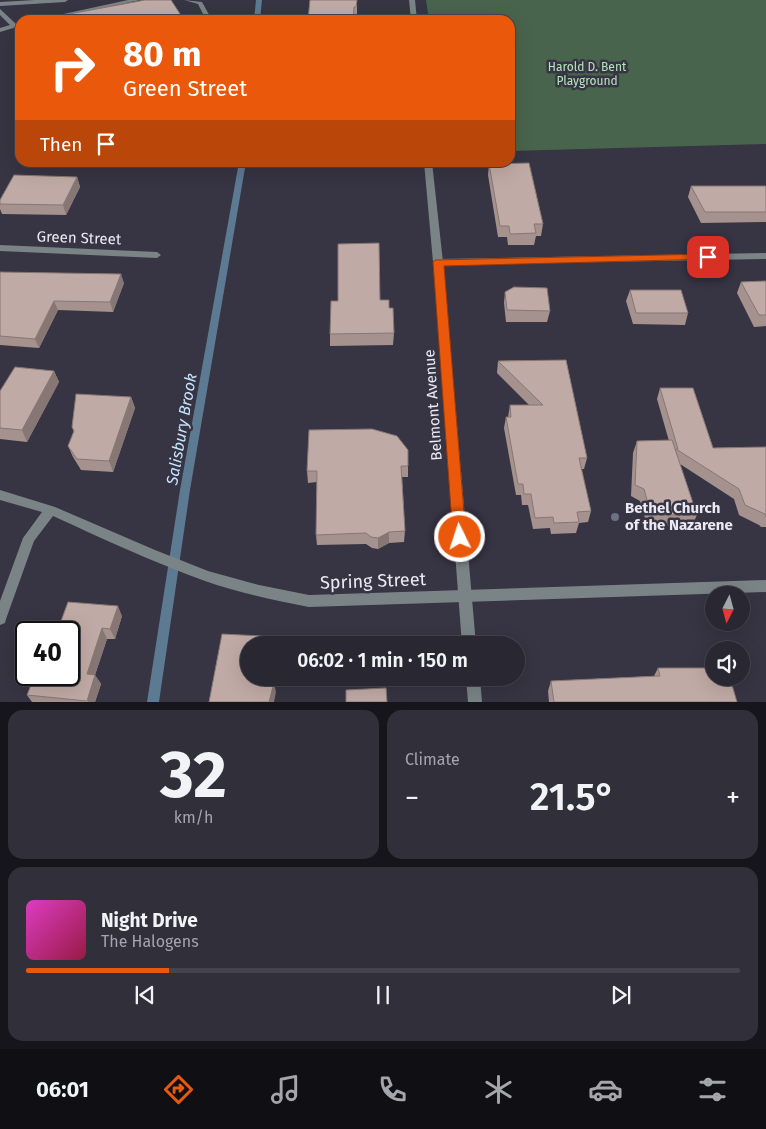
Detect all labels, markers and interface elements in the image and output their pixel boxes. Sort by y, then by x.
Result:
text: 80 m [123,33,202,75]
icon: right [40,35,105,100]
park label: Harold D. Bent Playground [548,60,627,88]
text: Green Street [123,75,247,102]
icon: arrive [92,130,120,158]
text: Then [40,133,82,156]
street label: Green Street [36,228,122,248]
pin [687,236,729,278]
icon: arrive [694,243,722,271]
street label: Belmont Avenue [420,349,446,461]
water label: Salisbury Brook [162,371,201,487]
place label: Bethel Church of the Nazarene [625,499,733,534]
position arrow [433,510,485,562]
marker: Bethel Church of the Nazarene [609,511,621,523]
street label: Spring Street [320,568,427,594]
north arrow [705,586,750,631]
map controls [705,586,750,686]
speed limit sign: 40 [15,621,80,686]
button: sound [705,641,750,686]
text: 06:02 · 1 min · 150 m [297,649,468,672]
text: 32 [160,736,227,814]
text: Climate [405,750,460,769]
text: 21.5° [530,774,615,820]
text: − [405,781,419,814]
text: + [726,781,740,814]
text: km/h [174,808,213,827]
text: Night Drive [101,909,198,932]
text: The Halogens [101,932,199,951]
icon: previous [131,981,159,1009]
icon: pause [369,981,397,1009]
icon: next [607,981,635,1009]
icon: directions [161,1072,196,1107]
icon: music [268,1072,303,1107]
icon: phone [375,1072,410,1107]
icon: climate [481,1072,516,1107]
icon: car [588,1072,623,1107]
icon: filters [695,1072,730,1107]
text: 06:01 [36,1076,89,1103]

